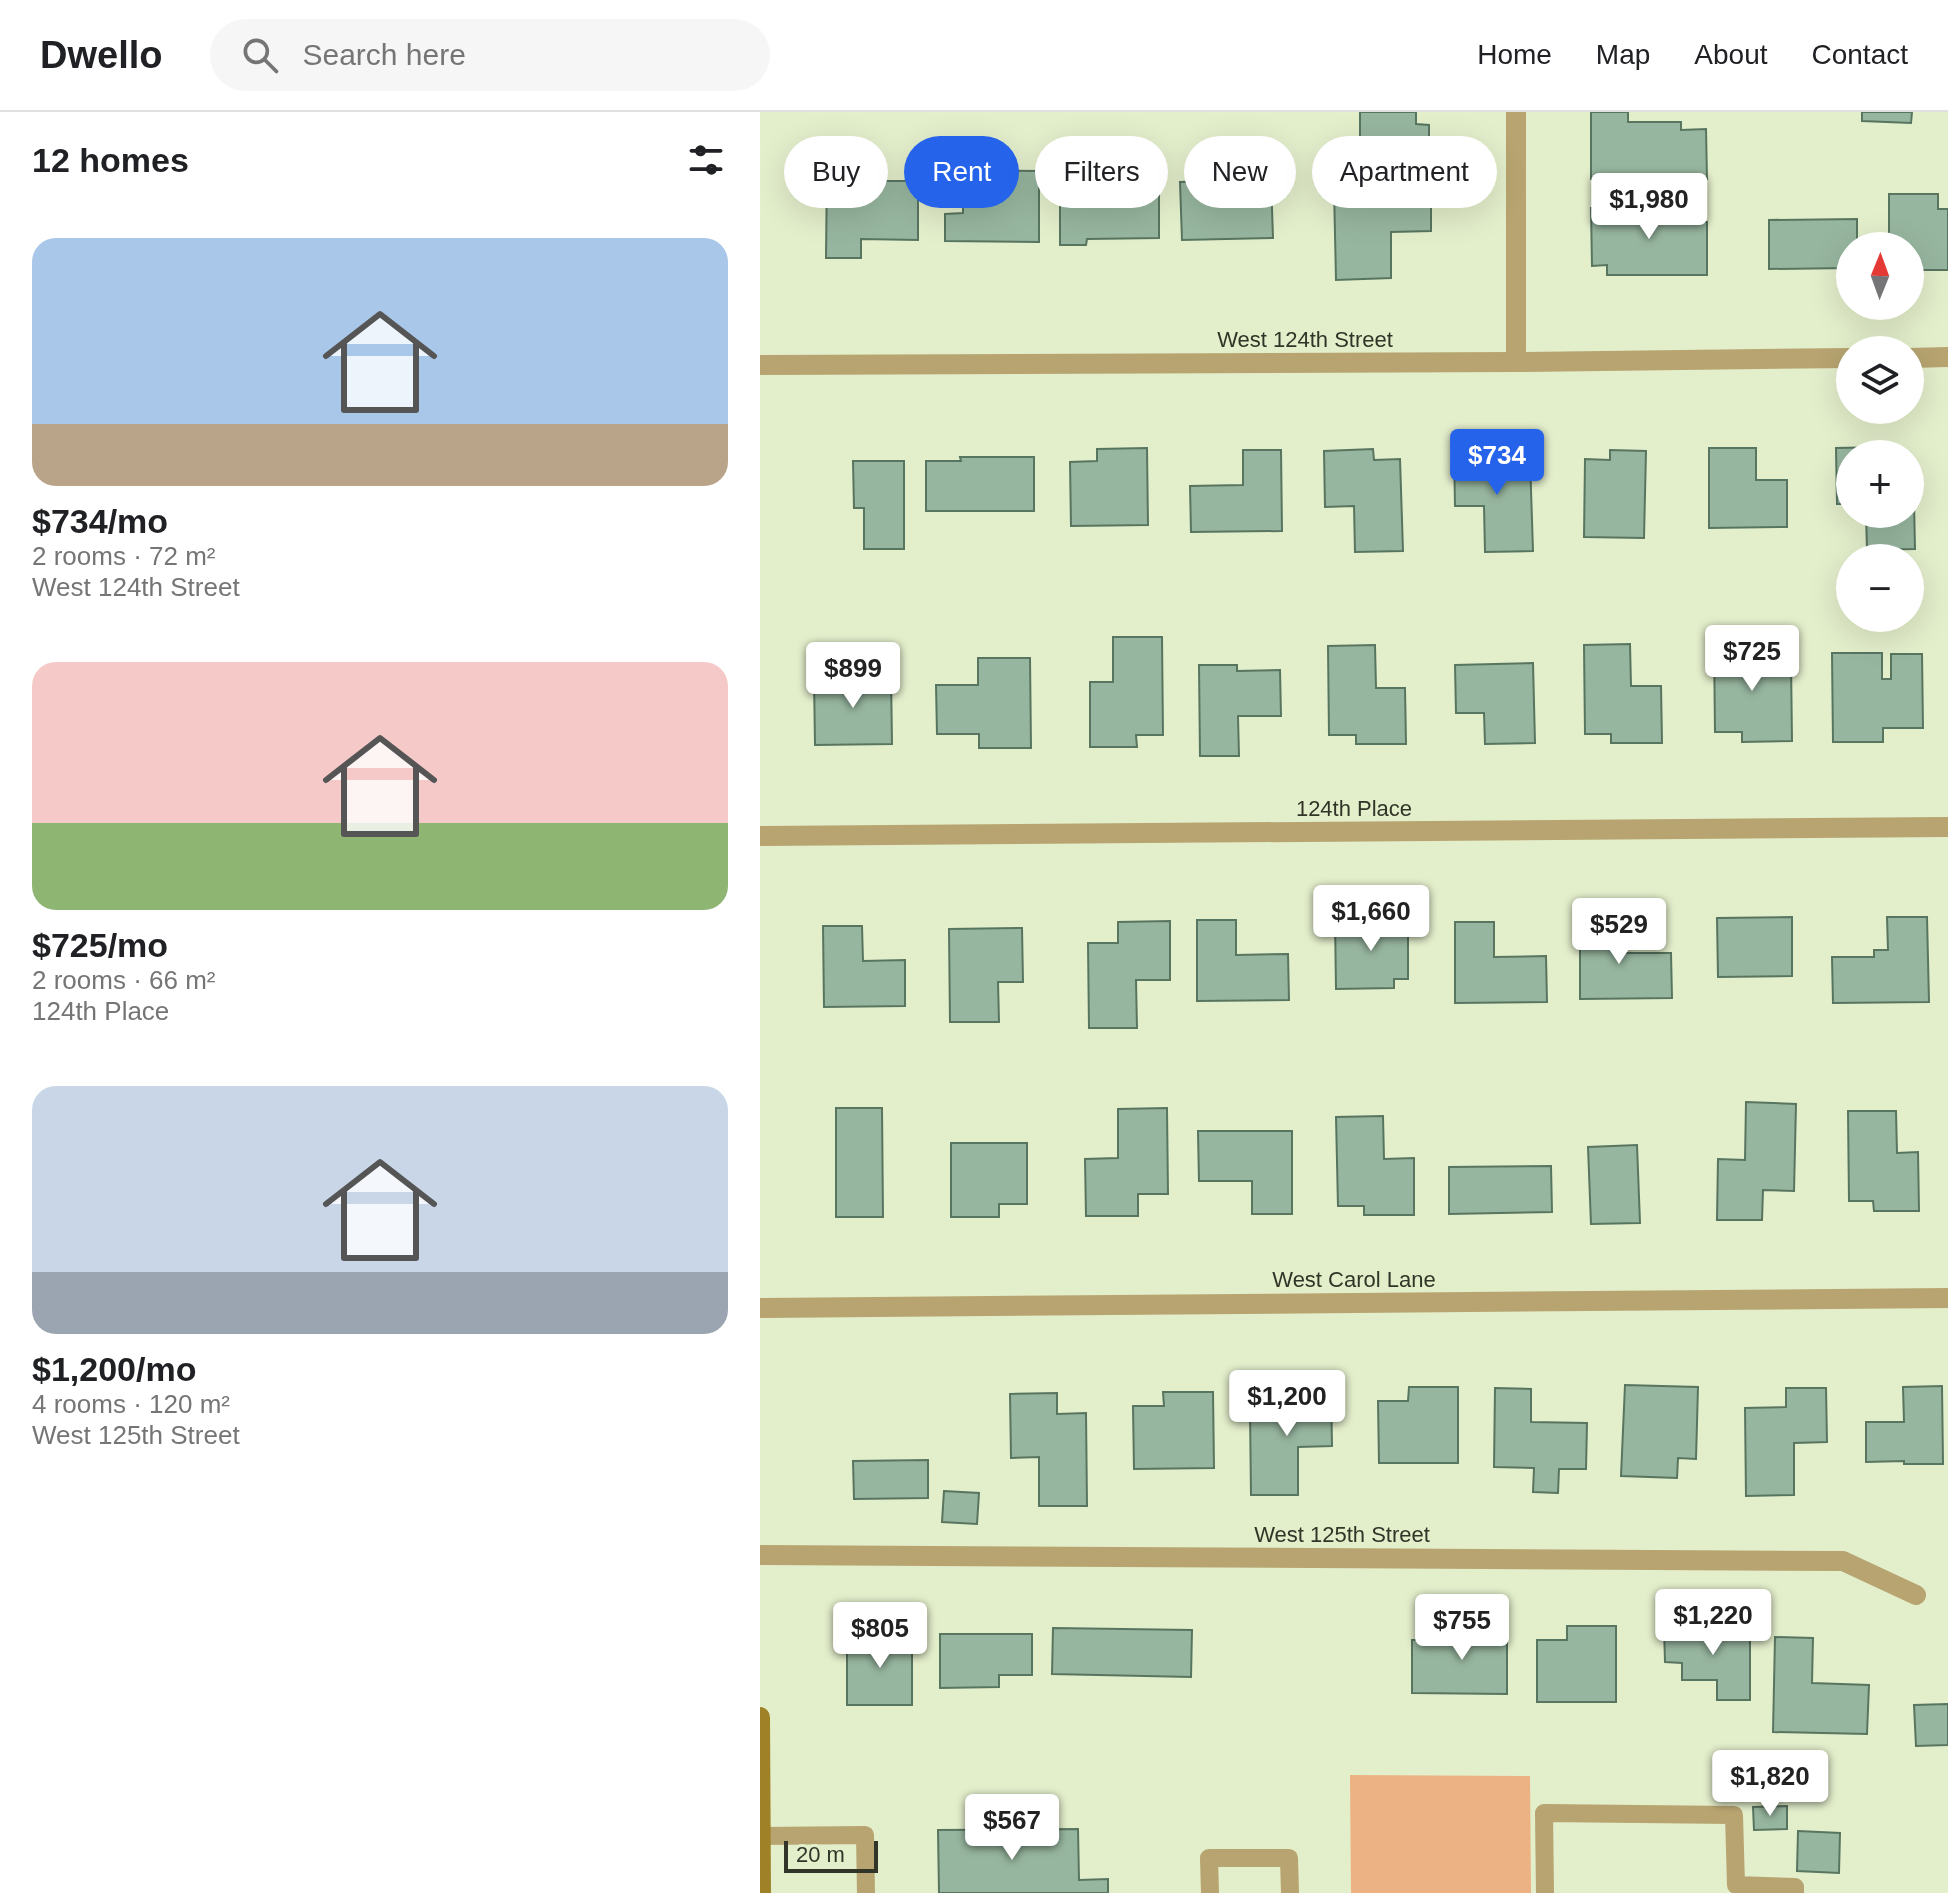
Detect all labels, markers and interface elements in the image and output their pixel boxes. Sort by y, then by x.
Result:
search box [210,19,770,91]
icon: search [238,33,282,77]
text: Dwello [40,34,162,76]
text: Search here [302,38,466,71]
text: Home [1477,39,1552,70]
text: Map [1596,39,1650,70]
text: About [1694,39,1768,70]
text: Contact [1812,39,1908,70]
chip: Buy [784,136,888,208]
chip: Rent [904,136,1019,208]
chip: Filters [1035,136,1168,208]
chip: New [1184,136,1296,208]
chip: Apartment [1312,136,1497,208]
icon: filters [684,138,728,182]
text: 12 homes [32,141,189,179]
pin: $1,980 [1584,173,1714,241]
text: $1,980 [1609,184,1689,214]
north arrow [1836,232,1924,320]
map controls [1836,232,1924,632]
icon: home [308,290,452,434]
street label: West 124th Street [1217,327,1393,352]
button: layers [1836,336,1924,424]
pin: $734 [1450,429,1544,497]
text: $734 [1468,440,1526,470]
button: + [1836,440,1924,528]
text: $734/mo [32,502,168,540]
text: 2 rooms · 72 m² [32,541,216,571]
button: − [1836,544,1924,632]
text: West 124th Street [32,572,240,602]
pin: $725 [1705,625,1799,693]
text: $725 [1723,636,1781,666]
pin: $899 [806,642,900,710]
text: $899 [824,653,882,683]
icon: home [308,714,452,858]
street label: 124th Place [1296,796,1412,821]
pin: $1,660 [1306,885,1436,953]
text: $1,660 [1331,896,1411,926]
pin: $529 [1572,898,1666,966]
text: $529 [1590,909,1648,939]
text: $725/mo [32,926,168,964]
text: 2 rooms · 66 m² [32,965,216,995]
text: 124th Place [32,996,169,1026]
icon: home [308,1138,452,1282]
street label: West Carol Lane [1272,1267,1436,1292]
text: $1,200/mo [32,1350,196,1388]
pin: $1,200 [1222,1370,1352,1438]
text: $1,200 [1247,1381,1327,1411]
text: 4 rooms · 120 m² [32,1389,230,1419]
text: West 125th Street [32,1420,240,1450]
street label: West 125th Street [1254,1522,1430,1547]
pin: $1,220 [1648,1589,1778,1657]
pin: $755 [1415,1594,1509,1662]
text: $1,220 [1673,1600,1753,1630]
pin: $805 [833,1602,927,1670]
text: $755 [1433,1605,1491,1635]
text: $805 [851,1613,909,1643]
pin: $1,820 [1705,1750,1835,1818]
text: $1,820 [1730,1761,1810,1791]
pin: $567 [965,1794,1059,1862]
text: $567 [983,1805,1041,1835]
scale bar [784,1837,878,1873]
text: 20 m [796,1842,845,1867]

